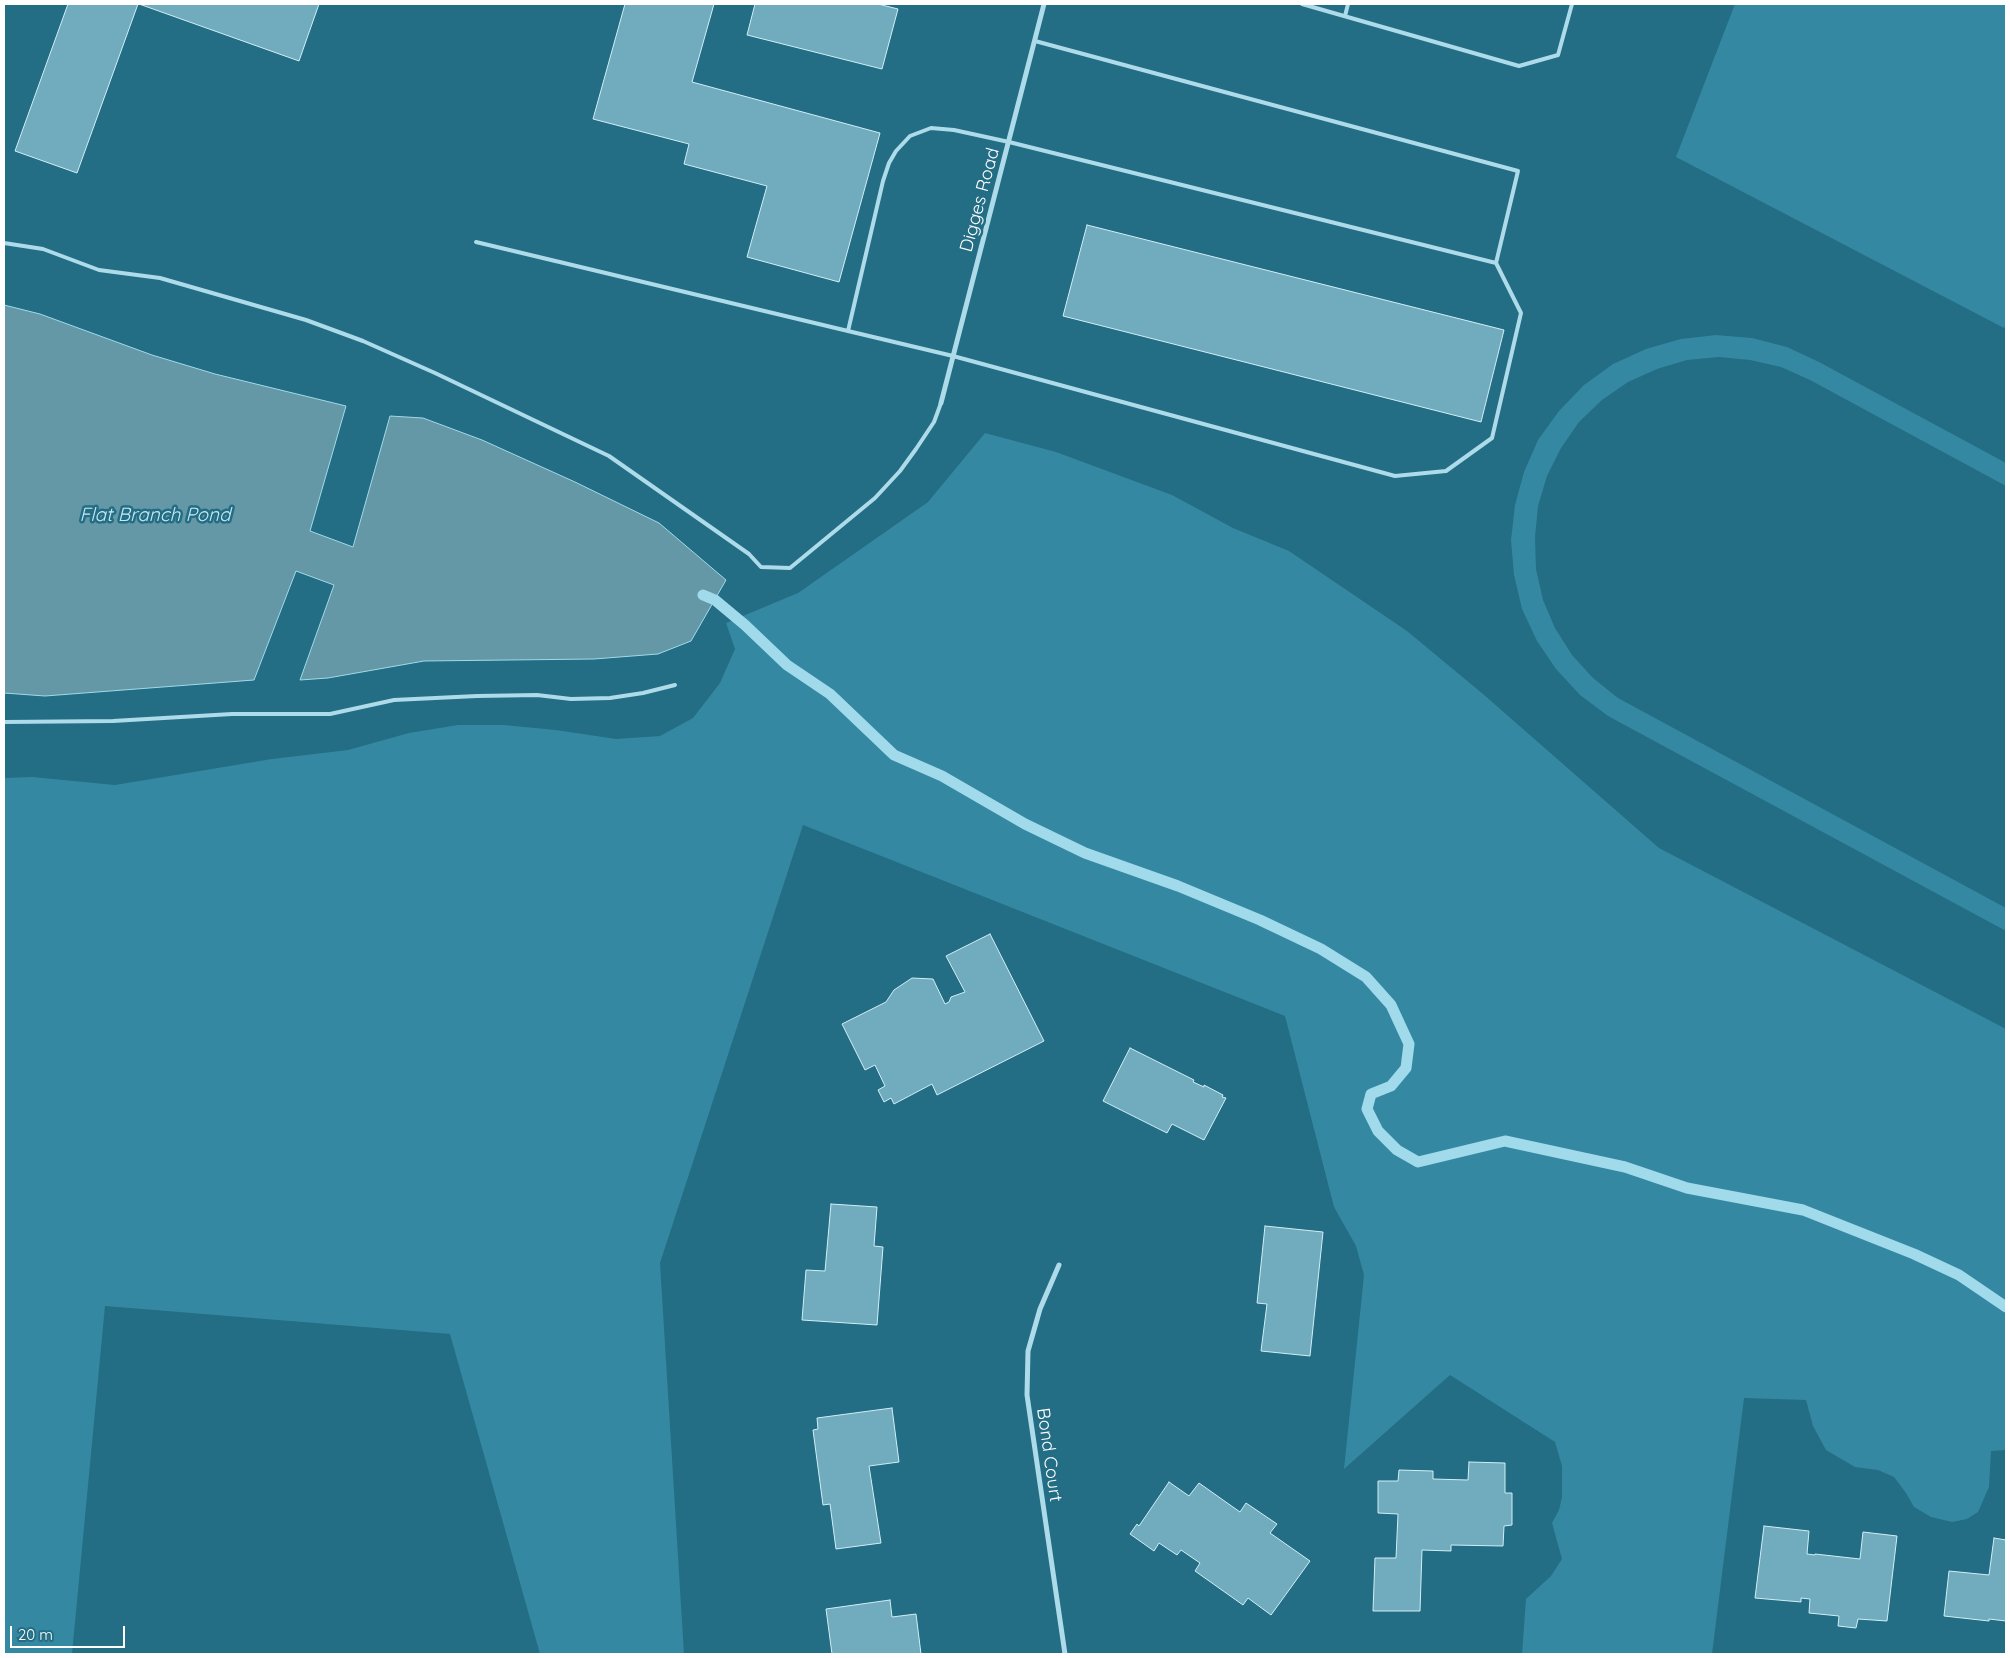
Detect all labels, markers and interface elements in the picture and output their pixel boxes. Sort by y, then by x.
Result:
street label: Digges Road [956,145,1004,255]
water label: Flat Branch Pond [79,504,231,526]
street label: Bond Court [1032,1407,1066,1503]
scale bar [12,1616,128,1648]
text: 20 m [18,1625,53,1644]

